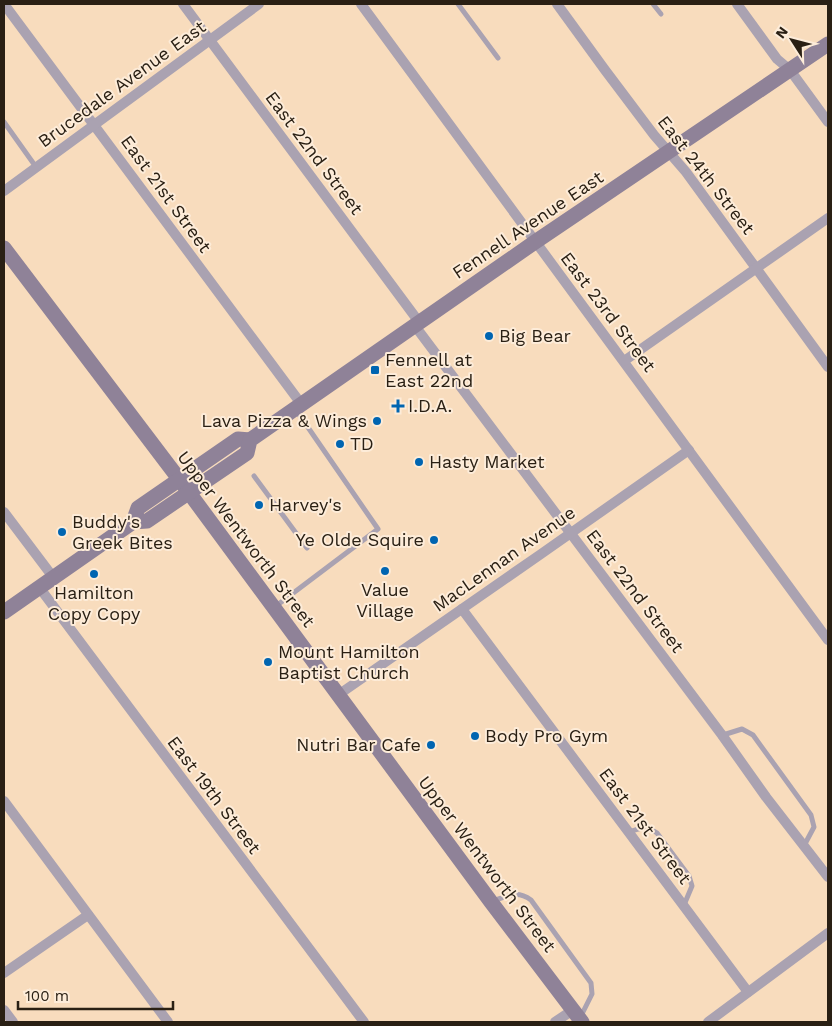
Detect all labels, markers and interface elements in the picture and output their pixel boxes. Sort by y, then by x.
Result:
street label: Brucedale Avenue East [34,15,210,151]
north arrow [767,15,817,65]
text: N [772,23,791,41]
street label: East 22nd Street [261,87,368,219]
street label: East 24th Street [654,111,760,239]
street label: East 21st Street [117,131,216,257]
street label: Fennell Avenue East [448,166,607,283]
street label: East 23rd Street [557,248,661,376]
place label: Big Bear [499,325,571,346]
marker: Big Bear [483,330,495,342]
place label: Fennell at East 22nd [385,349,473,391]
marker: Fennell at East 22nd [369,364,381,376]
place label: I.D.A. [408,395,452,416]
marker: I.D.A. [392,400,404,412]
place label: Lava Pizza & Wings [201,410,367,431]
marker: Lava Pizza & Wings [371,415,383,427]
place label: TD [350,433,374,454]
marker: TD [334,438,346,450]
street label: Upper Wentworth Street [173,446,320,631]
place label: Hasty Market [429,451,545,472]
marker: Hasty Market [413,456,425,468]
place label: Harvey's [269,494,342,515]
marker: Harvey's [253,499,265,511]
street label: MacLennan Avenue [428,501,579,616]
place label: Buddy's Greek Bites [72,511,173,553]
street label: East 22nd Street [582,525,689,657]
marker: Buddy's Greek Bites [56,526,68,538]
place label: Ye Olde Squire [296,529,424,550]
marker: Ye Olde Squire [428,534,440,546]
marker: Value Village [379,565,391,577]
marker: Hamilton Copy Copy [88,568,100,580]
place label: Value Village [356,579,414,621]
place label: Hamilton Copy Copy [48,582,141,624]
place label: Mount Hamilton Baptist Church [278,641,420,683]
marker: Mount Hamilton Baptist Church [262,656,274,668]
place label: Body Pro Gym [485,725,608,746]
marker: Body Pro Gym [469,730,481,742]
street label: East 19th Street [163,732,266,858]
place label: Nutri Bar Cafe [296,734,421,755]
marker: Nutri Bar Cafe [425,739,437,751]
street label: East 21st Street [595,764,696,888]
street label: Upper Wentworth Street [414,771,561,956]
scale bar [18,978,172,1010]
text: 100 m [25,987,69,1005]

